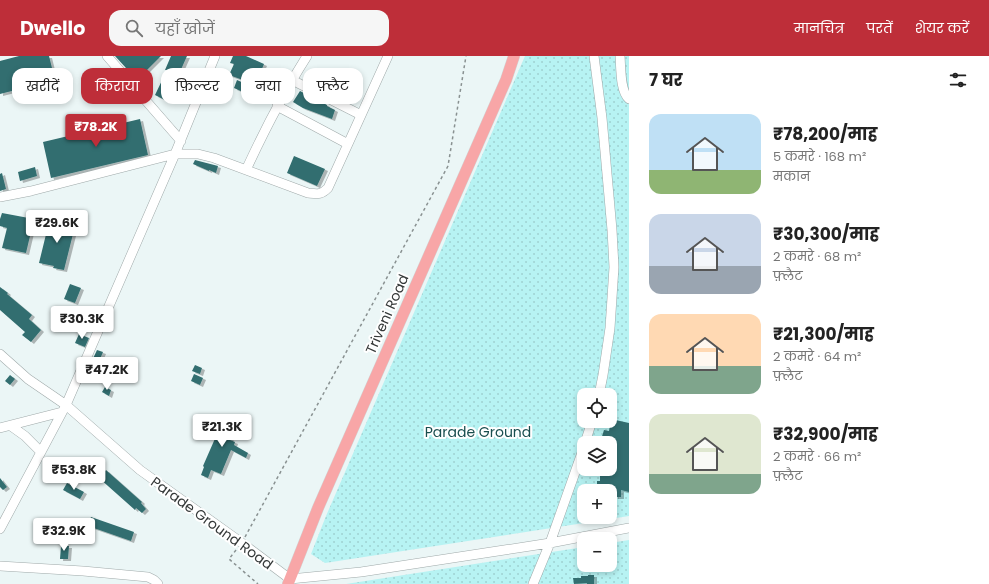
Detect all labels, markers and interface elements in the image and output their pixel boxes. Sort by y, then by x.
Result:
search box [109,10,389,46]
text: Dwello [20,15,85,42]
icon: search [123,17,145,39]
text: यहाँ खोजें [155,18,215,39]
text: मानचित्र [794,18,844,38]
text: परतें [866,18,893,38]
text: शेयर करें [915,18,969,38]
chip: खरीदें [12,68,73,104]
chip: किराया [81,68,153,104]
chip: फ़िल्टर [161,68,233,104]
chip: नया [241,68,295,104]
chip: फ़्लैट [303,68,363,104]
text: 7 घर [649,68,683,92]
icon: filters [947,69,969,91]
pin: ₹78.2K [63,114,129,148]
text: ₹78.2K [74,117,118,136]
text: ₹78,200/माह [773,122,877,146]
icon: home [681,130,729,178]
text: 5 कमरे · 168 m² [773,147,866,166]
text: मकान [773,167,810,186]
pin: ₹29.6K [24,210,90,244]
text: ₹29.6K [35,213,79,232]
text: ₹30,300/माह [773,222,879,246]
icon: home [681,230,729,278]
text: 2 कमरे · 68 m² [773,247,861,266]
text: फ़्लैट [773,267,803,286]
street label: Triveni Road [361,271,413,357]
pin: ₹30.3K [49,306,115,340]
text: ₹30.3K [60,309,104,328]
text: ₹21,300/माह [773,322,874,346]
icon: home [681,330,729,378]
text: 2 कमरे · 64 m² [773,347,861,366]
pin: ₹47.2K [74,357,140,391]
text: ₹47.2K [85,360,129,379]
text: फ़्लैट [773,367,803,386]
map controls [577,388,617,572]
button: locate [577,388,617,428]
pin: ₹21.3K [189,414,255,448]
text: ₹21.3K [202,417,242,436]
park label: Parade Ground [425,422,531,442]
text: ₹32,900/माह [773,422,878,446]
icon: home [681,430,729,478]
button: layers [577,436,617,476]
text: 2 कमरे · 66 m² [773,447,861,466]
pin: ₹53.8K [41,457,107,491]
text: ₹53.8K [51,460,97,479]
text: फ़्लैट [773,467,803,486]
street label: Parade Ground Road [147,472,277,574]
button: + [577,484,617,524]
pin: ₹32.9K [31,518,97,552]
text: ₹32.9K [42,521,86,540]
button: − [577,532,617,572]

